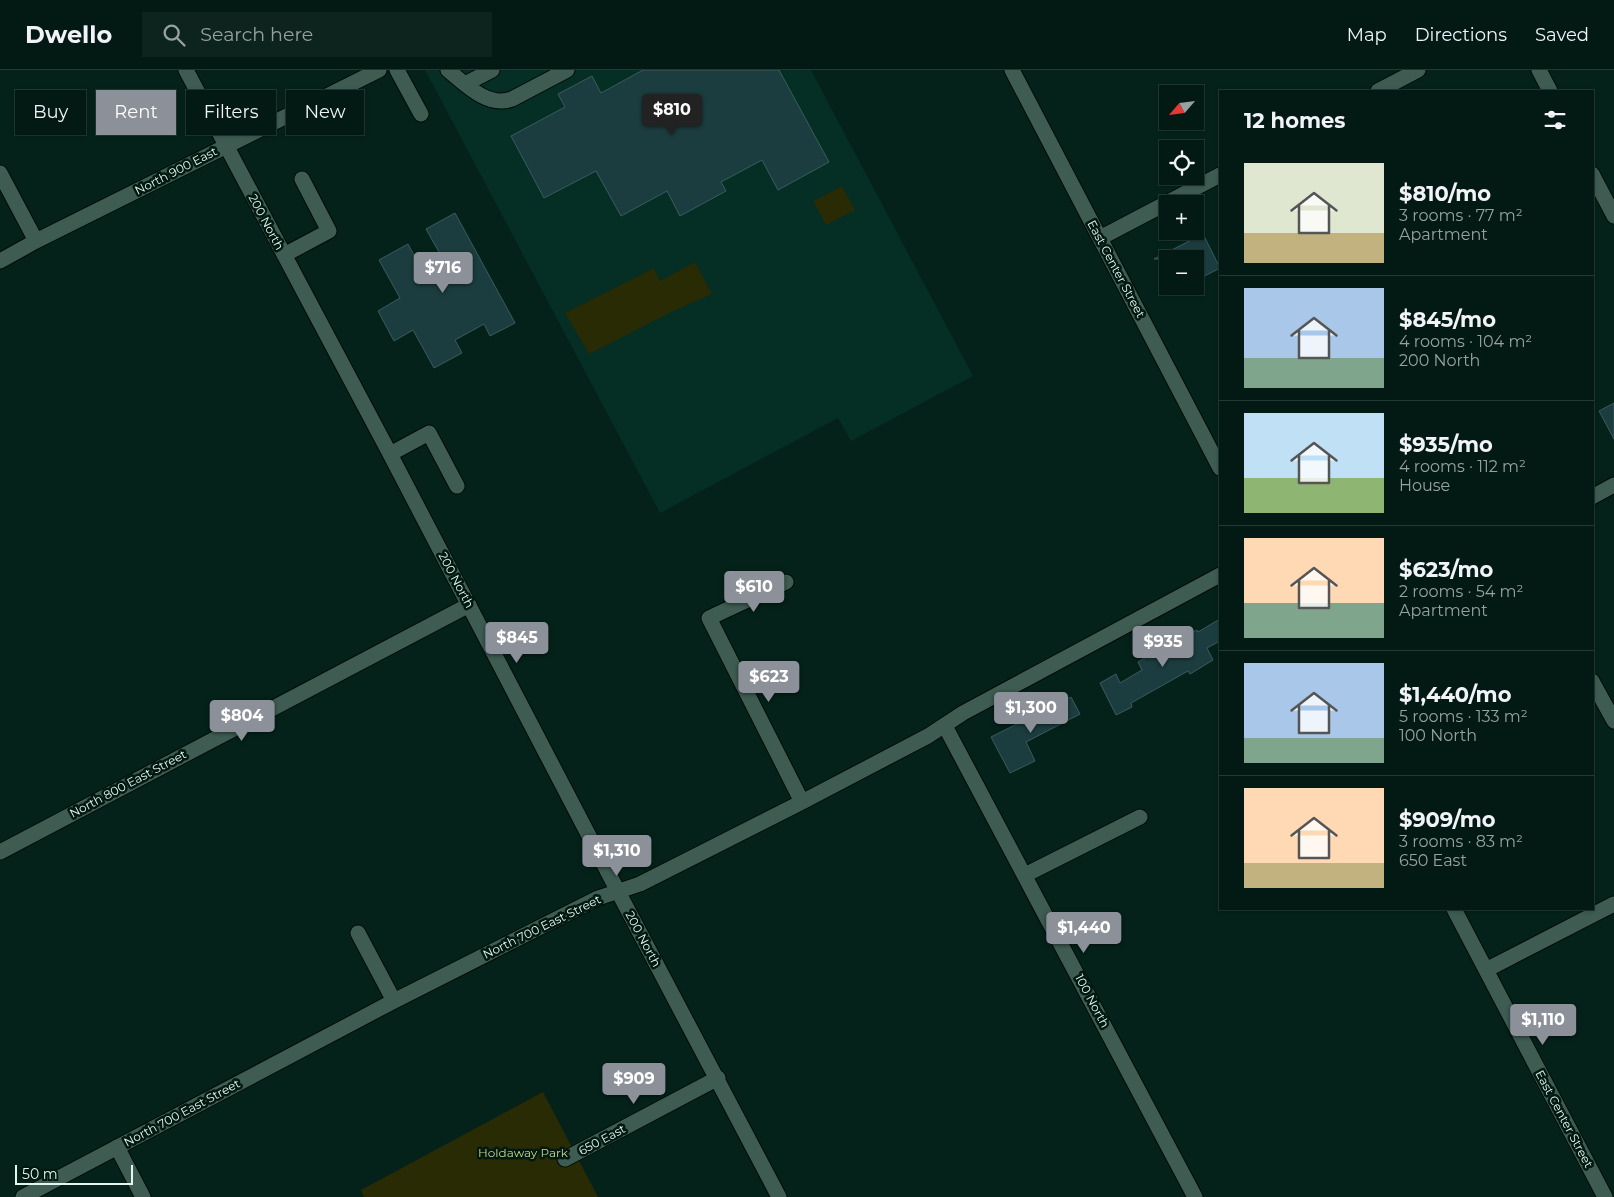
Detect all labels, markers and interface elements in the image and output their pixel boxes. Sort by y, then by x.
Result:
search box [142,12,492,57]
text: Dwello [25,20,112,49]
icon: search [160,21,188,49]
text: Search here [200,23,313,46]
text: Map [1347,24,1387,46]
text: Directions [1415,24,1507,46]
text: Saved [1535,24,1589,46]
north arrow [1159,85,1204,130]
map controls [1159,85,1204,295]
chip: Buy [15,90,86,135]
chip: Rent [96,90,176,135]
chip: Filters [186,90,276,135]
chip: New [286,90,364,135]
pin: $810 [642,93,702,136]
text: $810 [653,100,691,119]
icon: filters [1541,106,1569,134]
text: 12 homes [1244,108,1345,133]
button: locate [1159,140,1204,185]
street label: North 900 East [132,143,220,198]
text: $810/mo [1399,181,1491,206]
icon: home [1284,183,1344,243]
street label: 200 North [245,191,287,252]
button: + [1159,195,1204,240]
text: 3 rooms · 77 m² [1399,206,1523,225]
street label: East Center Street [1084,217,1149,320]
text: Apartment [1399,225,1488,244]
button: − [1159,250,1204,295]
pin: $716 [413,252,473,294]
text: $716 [425,258,461,277]
text: $845/mo [1399,307,1496,332]
icon: home [1284,308,1344,368]
text: 4 rooms · 104 m² [1399,332,1532,351]
text: 200 North [1399,351,1480,370]
text: $935/mo [1399,432,1493,457]
icon: home [1284,433,1344,493]
text: 4 rooms · 112 m² [1399,457,1526,476]
text: House [1399,476,1450,495]
street label: 200 North [435,549,477,610]
text: $623/mo [1399,557,1493,582]
icon: home [1284,558,1344,618]
pin: $610 [724,570,784,613]
text: $610 [735,577,773,596]
text: 2 rooms · 54 m² [1399,582,1523,601]
text: Apartment [1399,601,1488,620]
pin: $845 [487,622,547,664]
pin: $935 [1133,626,1193,668]
text: $845 [496,628,538,647]
text: $935 [1144,632,1182,651]
pin: $623 [739,660,799,703]
text: $623 [749,667,789,686]
text: $1,440/mo [1399,682,1511,707]
icon: home [1284,683,1344,743]
pin: $1,300 [990,692,1072,734]
text: $1,300 [1005,698,1057,717]
pin: $804 [212,700,272,742]
text: $804 [221,706,263,725]
text: 5 rooms · 133 m² [1399,707,1528,726]
text: 100 North [1399,726,1477,745]
street label: North 800 East Street [67,746,189,821]
text: $909/mo [1399,807,1496,832]
icon: home [1284,808,1344,868]
text: 3 rooms · 83 m² [1399,832,1523,851]
pin: $1,310 [576,834,658,877]
text: $1,310 [593,841,641,860]
text: 650 East [1399,851,1467,870]
street label: North 700 East Street [480,891,603,962]
street label: 200 North [622,908,664,969]
pin: $1,440 [1043,912,1125,954]
text: $1,440 [1057,918,1111,937]
street label: 100 North [1072,971,1113,1030]
pin: $1,110 [1502,1004,1584,1046]
text: $1,110 [1521,1010,1565,1029]
pin: $909 [604,1062,664,1105]
street label: East Center Street [1532,1067,1597,1170]
text: $909 [613,1069,655,1088]
street label: North 700 East Street [121,1075,243,1150]
street label: 650 East [576,1121,628,1158]
park label: Holdaway Park [478,1145,569,1160]
scale bar [15,1162,132,1185]
text: 50 m [22,1165,58,1183]

